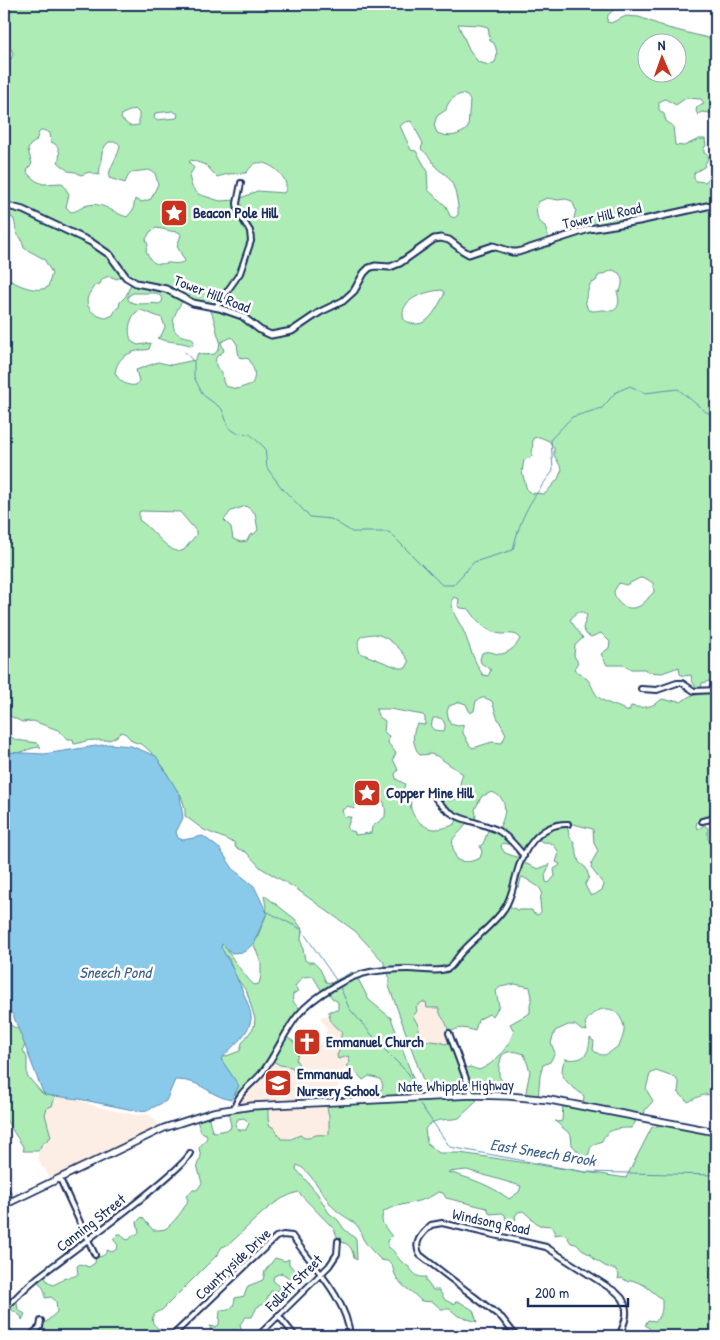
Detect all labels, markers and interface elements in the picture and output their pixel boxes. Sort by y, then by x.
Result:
north arrow [638,32,688,82]
text: N [657,35,666,54]
street label: Tower Hill Road [561,197,643,234]
place icon: Beacon Pole Hill [159,198,189,228]
place label: Beacon Pole Hill [193,202,279,223]
street label: Tower Hill Road [171,269,253,318]
place icon: Copper Mine Hill [352,778,382,808]
place label: Copper Mine Hill [386,782,474,804]
water label: Sneech Pond [79,961,154,983]
church icon: Emmanuel Church [292,1027,322,1057]
place label: Emmanuel Church [326,1031,424,1052]
place label: Emmanual Nursery School [297,1063,380,1102]
school or university icon: Emmanual Nursery School [263,1068,293,1098]
street label: Nate Whipple Highway [398,1074,514,1097]
water label: East Sneech Brook [489,1133,599,1171]
street label: Canning Street [52,1188,130,1256]
street label: Windsong Road [451,1203,532,1240]
street label: Countryside Drive [190,1223,275,1304]
street label: Follett Street [260,1249,327,1317]
scale bar [528,1275,628,1307]
text: 200 m [535,1282,569,1303]

